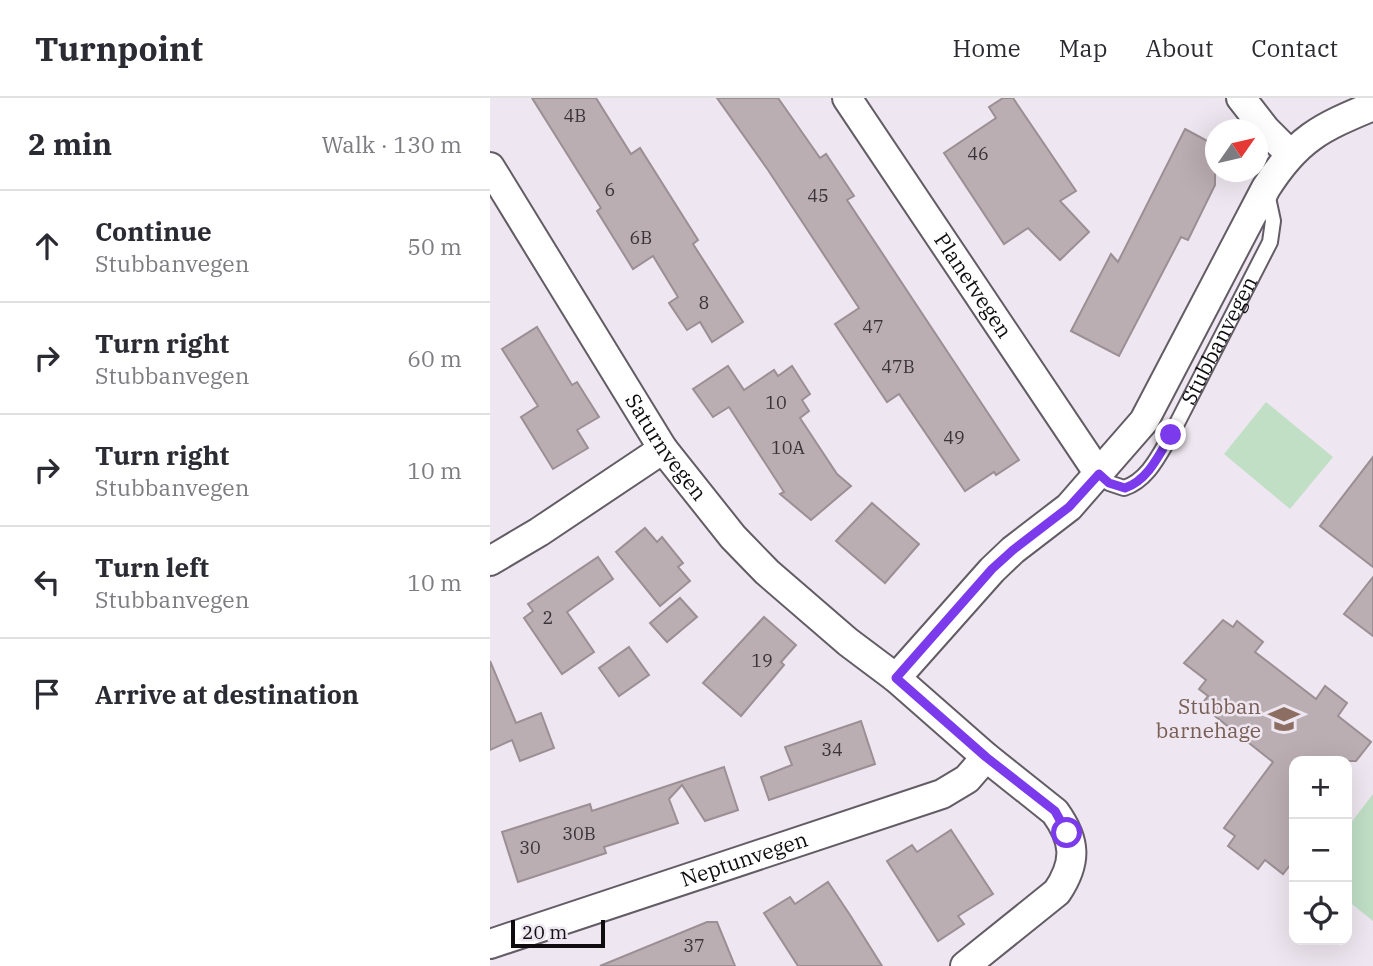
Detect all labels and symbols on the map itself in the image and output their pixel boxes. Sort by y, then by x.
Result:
house number: 4B [564,104,586,127]
north arrow [1205,119,1268,182]
house number: 46 [967,142,989,165]
house number: 6 [605,178,615,201]
house number: 45 [807,184,829,207]
house number: 6B [630,226,652,249]
street label: Planetvegen [928,227,1019,343]
street label: Stubbanvegen [1174,271,1263,409]
house number: 8 [699,291,709,314]
house number: 47 [862,315,884,338]
house number: 47B [881,355,915,378]
street label: Saturnvegen [619,388,714,506]
house number: 10 [765,391,787,414]
route end [1155,419,1186,450]
house number: 49 [943,426,965,449]
house number: 10A [771,436,806,459]
house number: 2 [543,606,553,629]
house number: 19 [751,649,773,672]
place label: Stubban barnehage [1156,692,1261,744]
school or university icon: Stubban barnehage [1267,702,1301,736]
house number: 34 [821,738,843,761]
route start [1051,817,1082,848]
house number: 30B [562,822,596,845]
street label: Neptunvegen [677,825,811,893]
house number: 30 [519,836,541,859]
scale bar [511,917,606,949]
house number: 37 [683,934,705,957]

